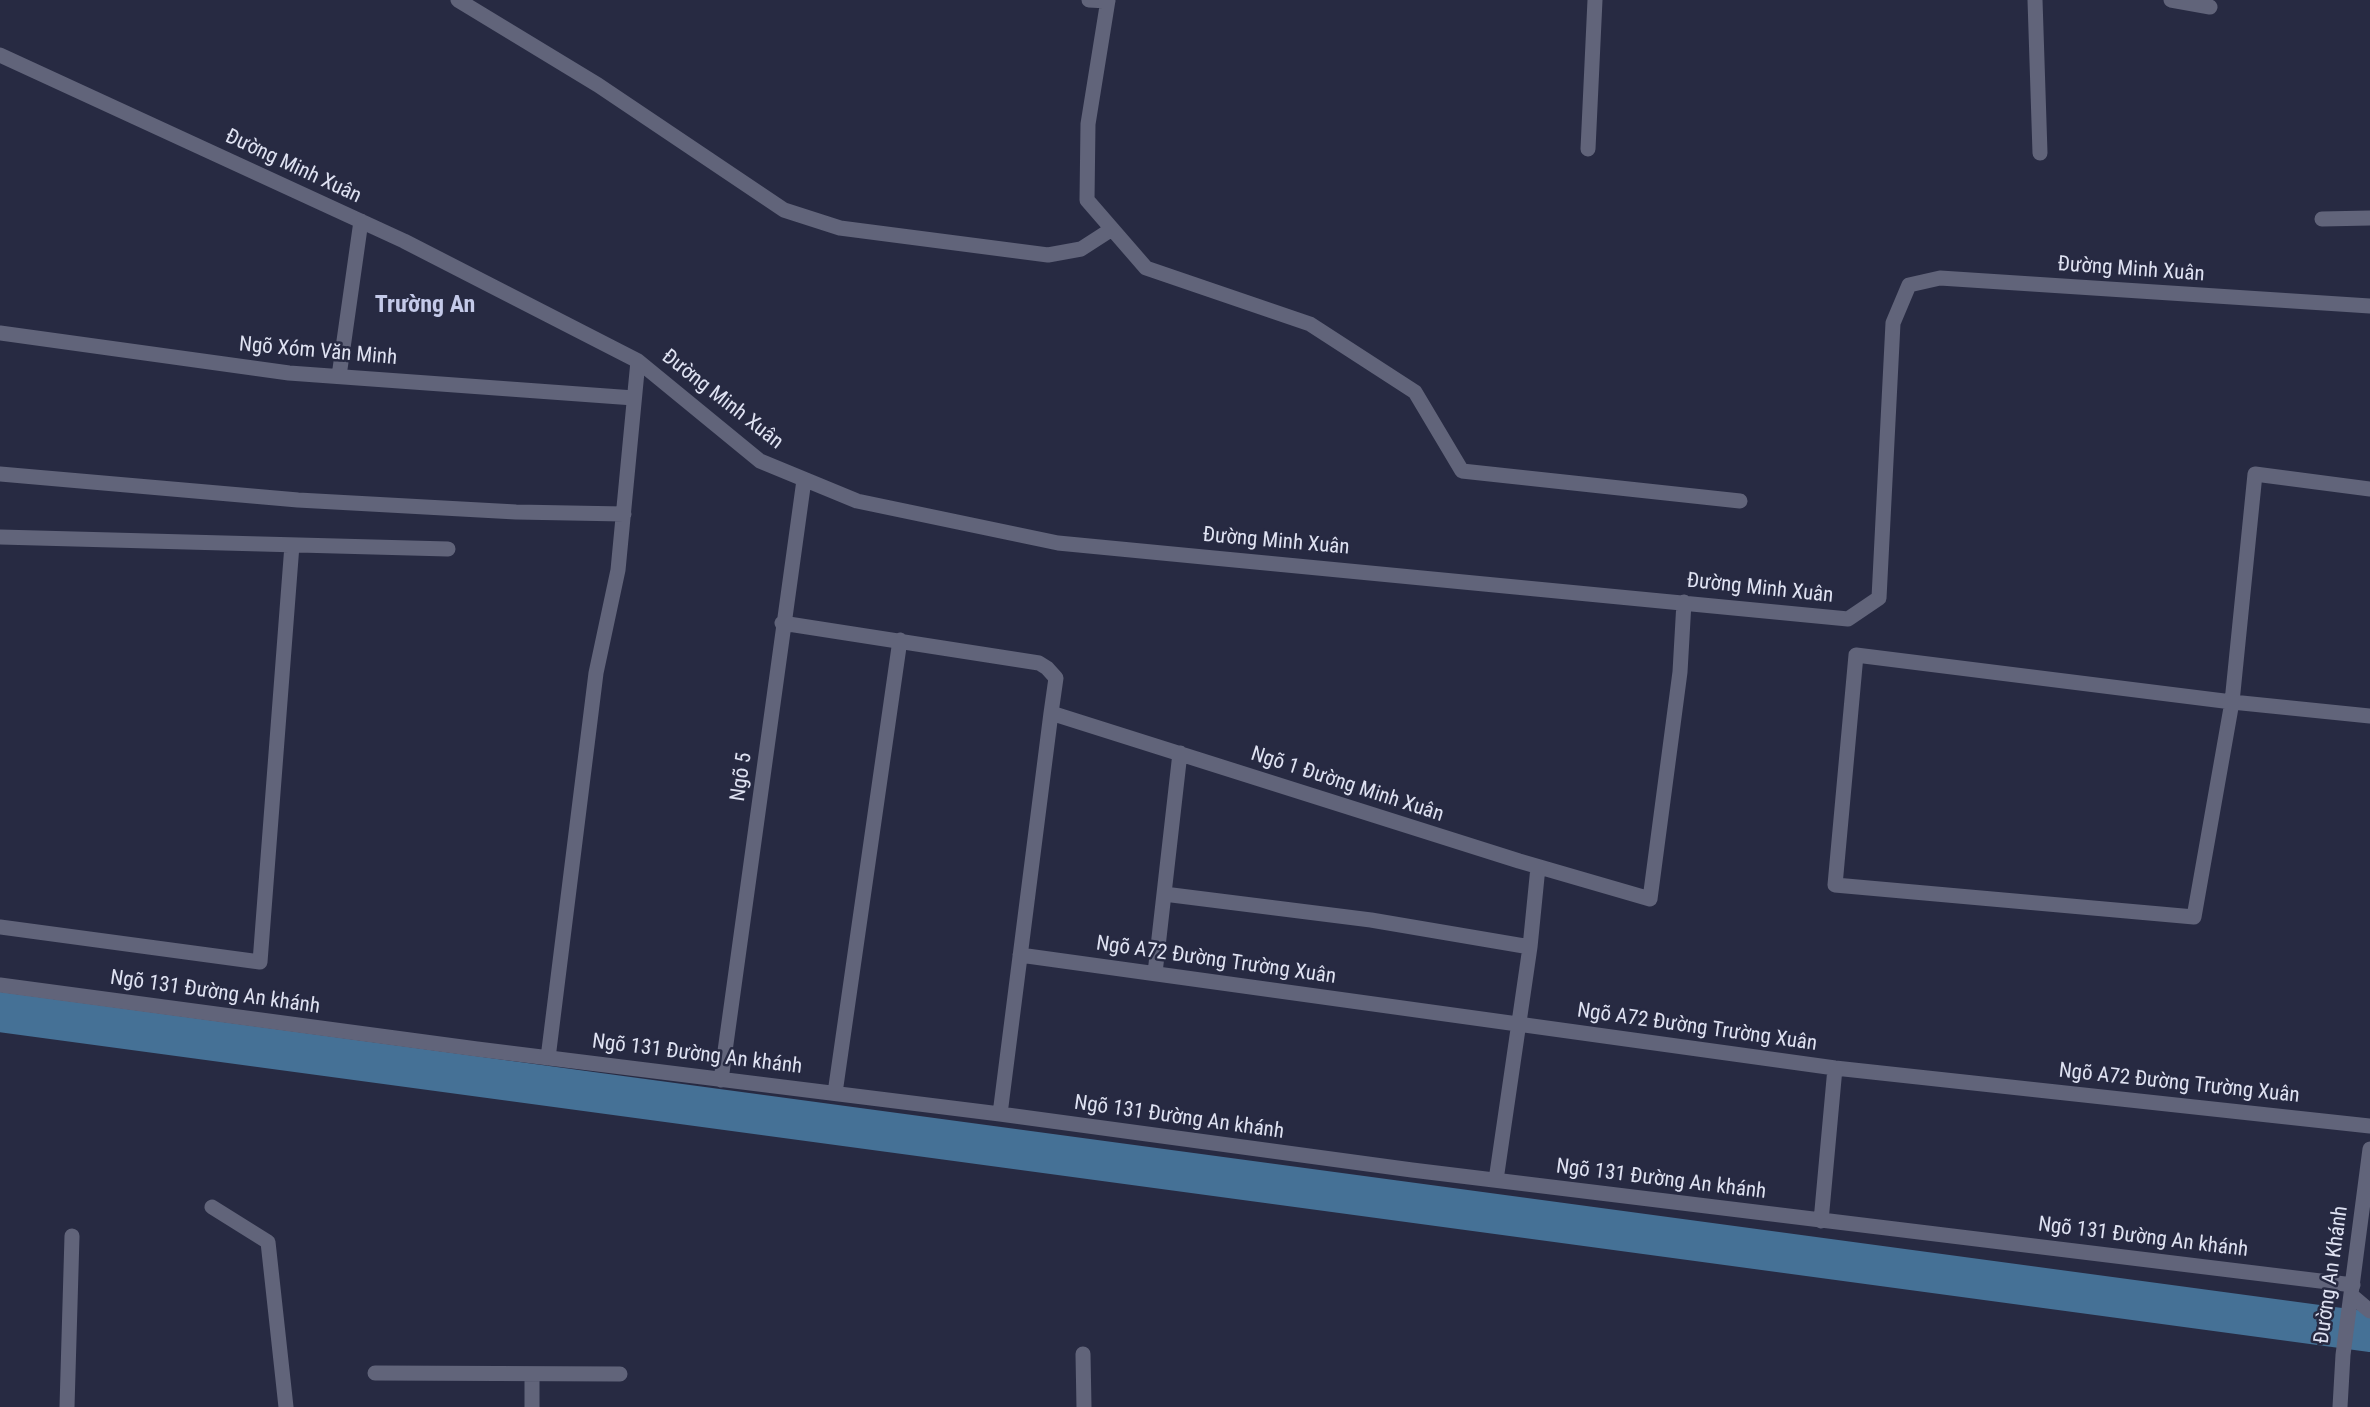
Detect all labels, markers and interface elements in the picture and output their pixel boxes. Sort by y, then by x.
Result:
street label: Đường Minh Xuân [221,124,365,210]
street label: Đường Minh Xuân [2057,252,2205,288]
district label: Trường An [375,292,475,320]
street label: Ngõ Xóm Văn Minh [238,333,398,371]
street label: Đường Minh Xuân [656,345,788,455]
street label: Đường Minh Xuân [1202,523,1350,561]
street label: Đường Minh Xuân [1685,569,1835,609]
street label: Ngõ 1 Đường Minh Xuân [1247,742,1447,828]
street label: Ngõ 5 [726,751,758,803]
street label: Ngõ A72 Đường Trường Xuân [1094,932,1338,990]
street label: Ngõ 131 Đường An khánh [109,966,321,1020]
street label: Ngõ A72 Đường Trường Xuân [1575,999,1819,1057]
street label: Ngõ 131 Đường An khánh [591,1030,803,1080]
street label: Ngõ A72 Đường Trường Xuân [2057,1059,2301,1109]
street label: Ngõ 131 Đường An khánh [1073,1091,1285,1145]
street label: Ngõ 131 Đường An khánh [1555,1155,1767,1205]
street label: Đường An Khánh [2310,1205,2354,1345]
street label: Ngõ 131 Đường An khánh [2037,1213,2249,1263]

